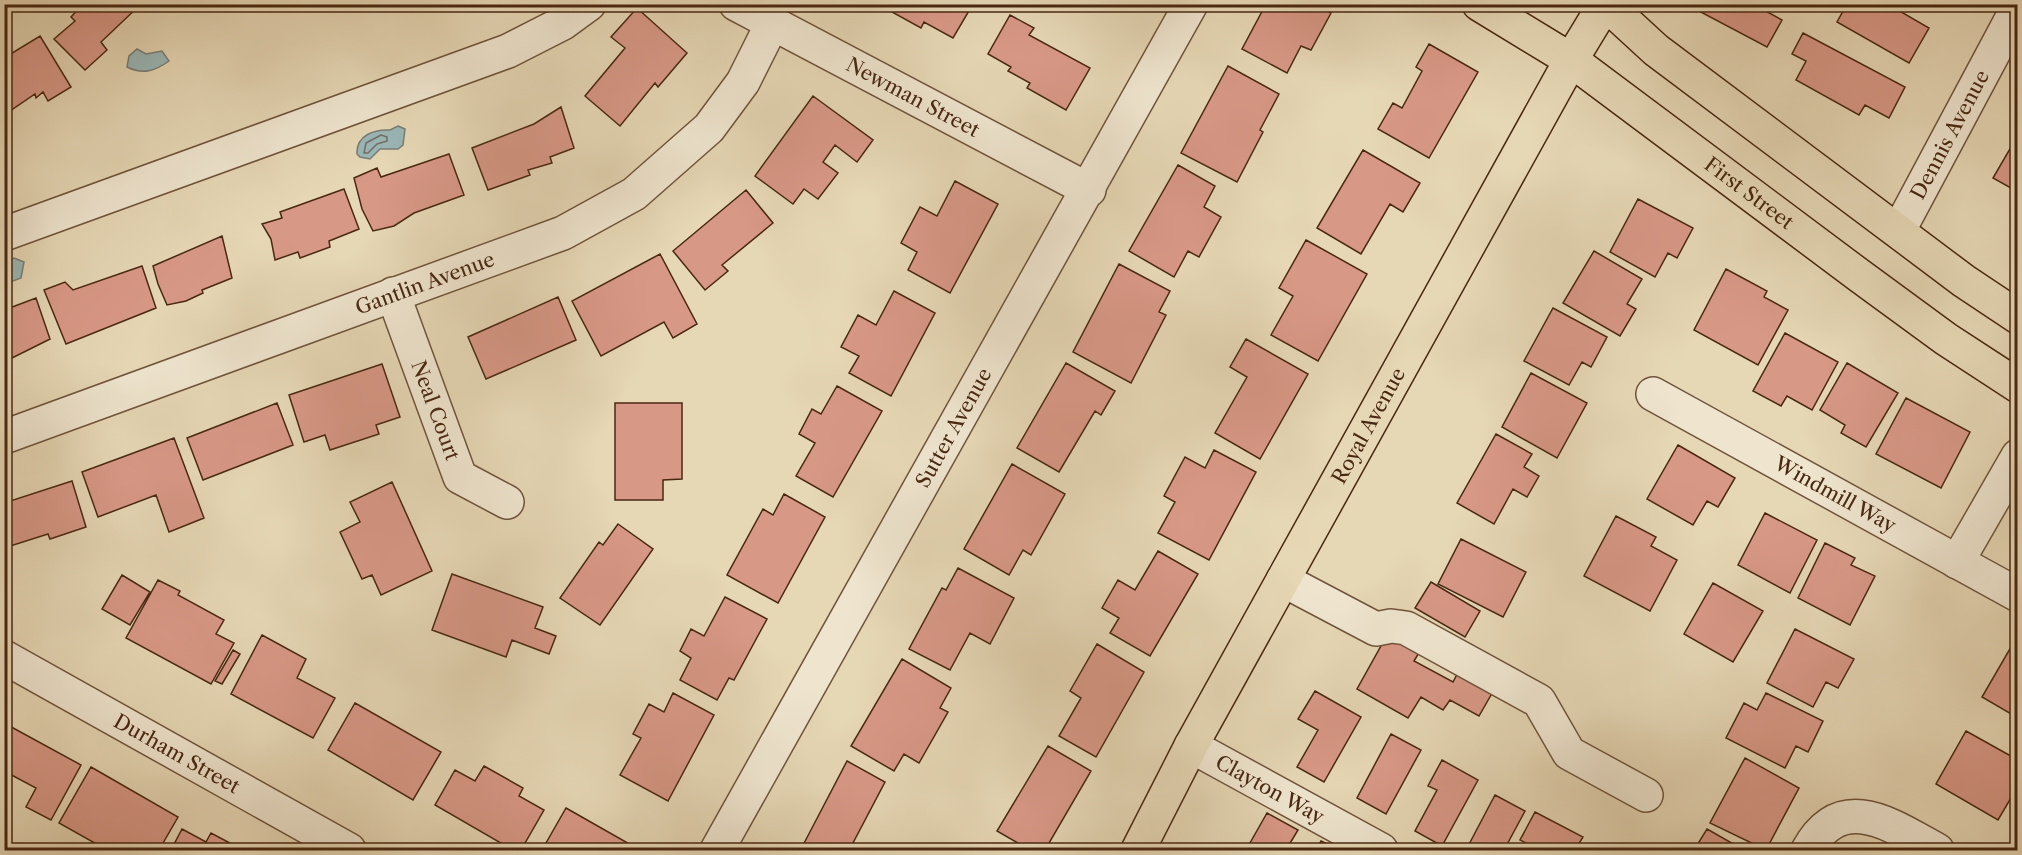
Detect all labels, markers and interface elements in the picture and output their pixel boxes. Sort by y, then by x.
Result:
street label: Newman Street [842,52,984,142]
street label: Dennis Avenue [1906,66,1994,203]
street label: First Street [1700,152,1798,234]
street label: Gantlin Avenue [352,247,498,320]
street label: Neal Court [406,357,465,464]
street label: Royal Avenue [1327,363,1410,488]
street label: Sutter Avenue [911,364,997,492]
street label: Windmill Way [1769,451,1901,538]
street label: Durham Street [110,709,244,798]
street label: Clayton Way [1211,750,1329,829]

